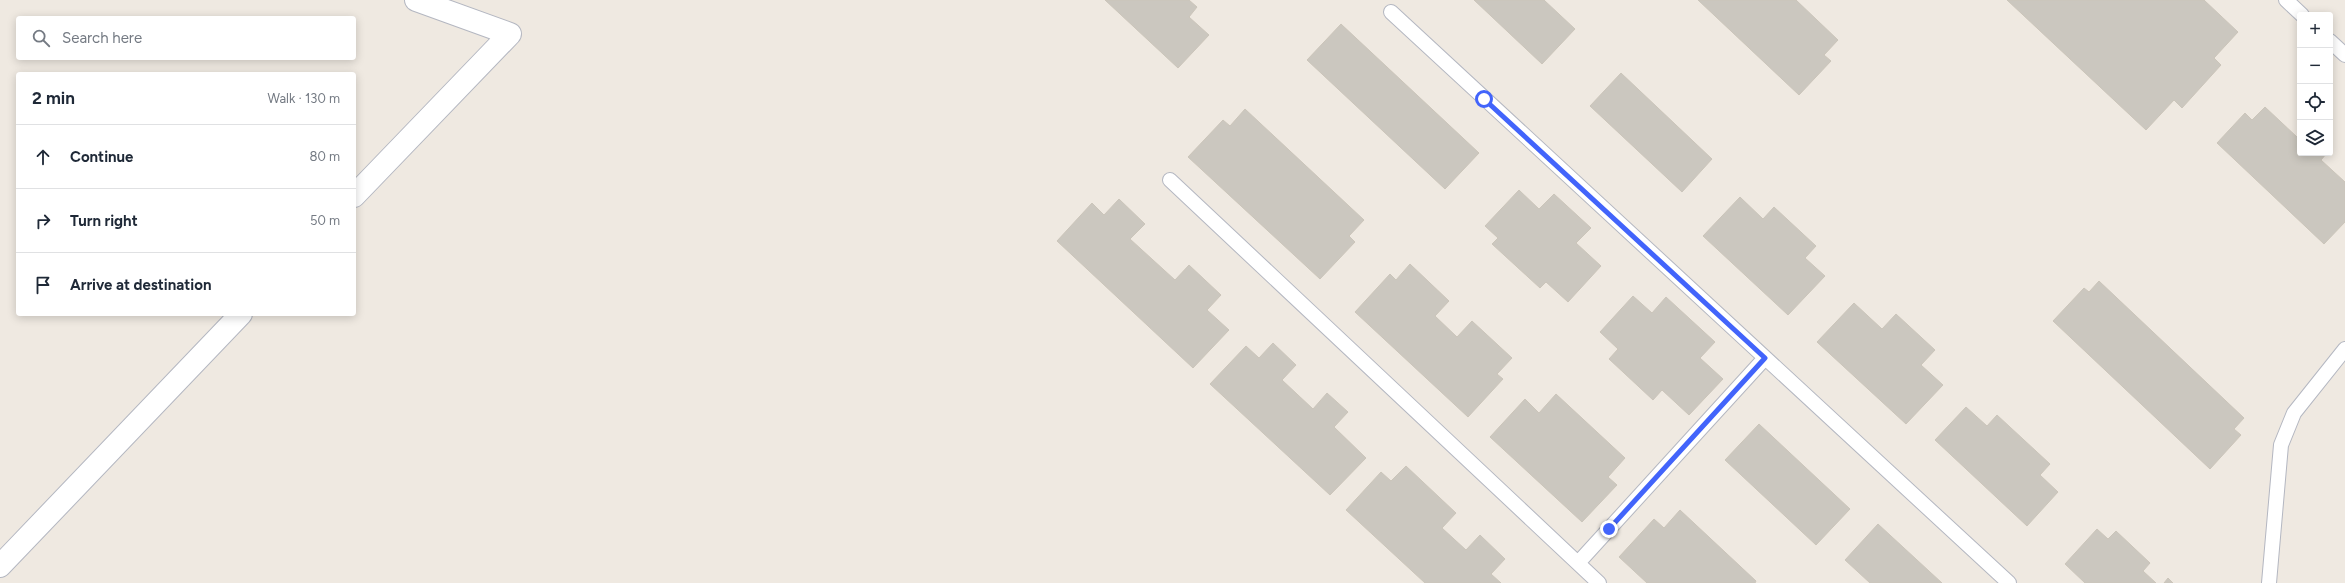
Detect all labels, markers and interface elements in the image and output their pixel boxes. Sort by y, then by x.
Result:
map controls [2297,12,2333,156]
button: + [2297,12,2333,48]
search box [16,16,356,60]
icon: search [30,27,52,49]
text: Search here [62,29,142,47]
button: − [2297,48,2333,84]
button: locate [2297,84,2333,120]
text: 2 min [32,88,75,108]
route start [1475,90,1493,108]
text: Walk · 130 m [267,91,340,106]
button: layers [2297,120,2333,156]
icon: ahead [32,146,54,168]
text: Continue [70,148,133,166]
text: 80 m [309,149,340,164]
icon: right [32,210,54,232]
text: Turn right [70,212,138,230]
text: 50 m [310,213,340,228]
icon: arrive [32,274,54,296]
text: Arrive at destination [70,276,211,294]
route end [1600,520,1618,538]

